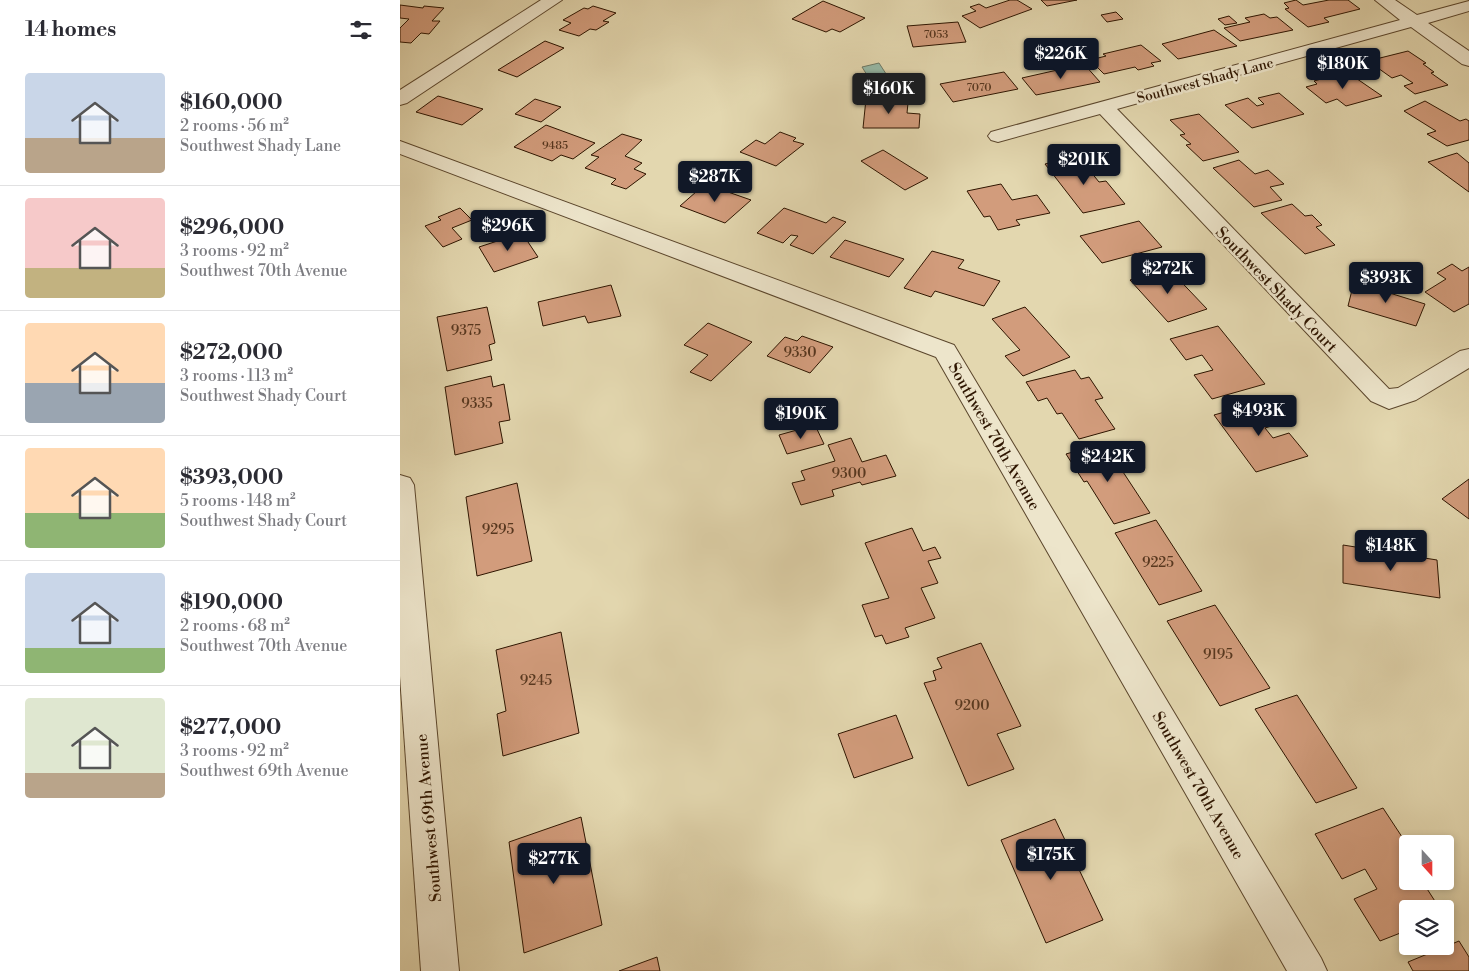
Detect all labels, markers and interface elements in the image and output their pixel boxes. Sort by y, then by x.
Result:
icon: filters [347,16,375,44]
text: 14 homes [25,17,116,43]
house number: 7053 [924,28,948,42]
pin: $226K [1026,38,1096,80]
text: $226K [1035,44,1087,64]
pin: $180K [1308,48,1378,90]
street label: Southwest Shady Lane [1135,54,1276,108]
text: $180K [1317,54,1369,74]
pin: $160K [854,72,924,115]
text: $160K [863,79,915,99]
house number: 7070 [966,81,992,95]
text: $160,000 [180,90,283,116]
icon: home [65,93,125,153]
text: 2 rooms · 56 m² [180,116,289,136]
text: Southwest Shady Lane [180,136,341,156]
house number: 9485 [542,139,568,153]
pin: $201K [1049,144,1119,186]
text: $201K [1058,150,1110,170]
pin: $287K [680,160,750,203]
text: $287K [689,167,741,187]
pin: $296K [473,210,543,252]
text: $296,000 [180,215,284,241]
text: $296K [482,216,534,236]
icon: home [65,218,125,278]
street label: Southwest Shady Court [1211,223,1342,357]
text: 3 rooms · 92 m² [180,241,289,261]
pin: $272K [1133,252,1203,295]
text: $272K [1142,259,1194,279]
text: Southwest 70th Avenue [180,261,347,281]
pin: $393K [1351,262,1421,304]
text: $393K [1360,268,1412,288]
house number: 9375 [451,322,481,340]
text: $272,000 [180,340,283,366]
icon: home [65,343,125,403]
house number: 9330 [783,344,817,362]
street label: Southwest 70th Avenue [944,359,1045,514]
text: 3 rooms · 113 m² [180,366,293,386]
text: Southwest Shady Court [180,386,347,406]
pin: $493K [1224,394,1294,437]
house number: 9335 [461,395,493,413]
pin: $190K [766,398,836,440]
text: $493K [1233,401,1285,421]
text: $190K [775,404,827,424]
pin: $242K [1073,440,1143,483]
text: $242K [1081,447,1135,467]
text: $393,000 [180,465,283,491]
house number: 9300 [832,465,866,483]
icon: home [65,468,125,528]
text: 5 rooms · 148 m² [180,491,296,511]
text: Southwest Shady Court [180,511,347,531]
house number: 9295 [482,521,515,539]
pin: $148K [1356,530,1426,572]
text: $148K [1366,536,1416,556]
house number: 9225 [1142,554,1174,572]
text: $190,000 [180,590,283,616]
icon: home [65,593,125,653]
text: 2 rooms · 68 m² [180,616,290,636]
text: Southwest 70th Avenue [180,636,347,656]
house number: 9195 [1203,646,1233,664]
house number: 9245 [520,672,553,690]
house number: 9200 [954,697,990,715]
street label: Southwest 70th Avenue [1148,708,1249,863]
text: $277,000 [180,715,281,741]
icon: home [65,718,125,778]
street label: Southwest 69th Avenue [412,733,446,903]
text: 3 rooms · 92 m² [180,741,289,761]
text: Southwest 69th Avenue [180,761,349,781]
north arrow [1399,835,1454,890]
map controls [1399,835,1454,955]
pin: $175K [1016,838,1086,881]
pin: $277K [519,842,589,885]
text: $175K [1027,845,1075,865]
text: $277K [528,849,580,869]
button: layers [1399,900,1454,955]

